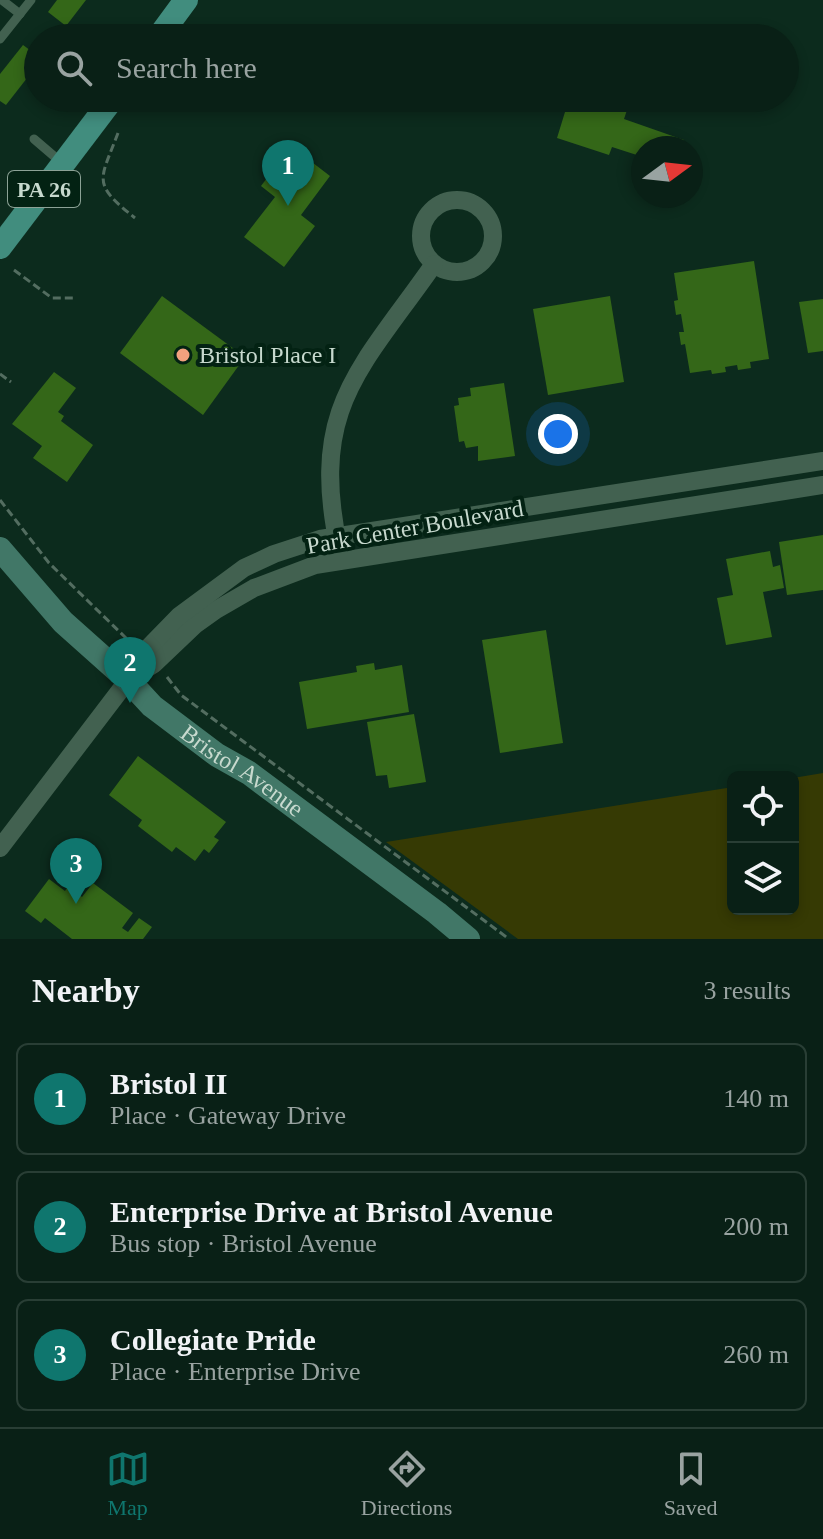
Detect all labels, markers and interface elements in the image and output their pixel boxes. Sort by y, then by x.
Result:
search box [24,24,799,112]
icon: search [52,46,96,90]
text: Search here [116,51,257,84]
north arrow [631,136,703,208]
pin: 1 [262,140,314,206]
road number: PA 26 [8,171,80,207]
place label: Bristol Place I [199,342,336,368]
marker: Bristol Place I [174,346,192,364]
your location [538,414,578,454]
street label: Park Center Boulevard [304,495,526,559]
pin: 2 [104,637,156,703]
street label: Bristol Avenue [176,719,308,822]
map controls [727,771,799,915]
button: locate [727,771,799,843]
pin: 3 [50,838,102,904]
button: layers [727,843,799,915]
text: Nearby [32,972,140,1009]
text: 3 results [704,976,791,1005]
text: Bristol II [110,1067,228,1100]
text: 1 [54,1084,67,1113]
text: 140 m [723,1084,789,1113]
text: Place · Gateway Drive [110,1101,346,1130]
text: Enterprise Drive at Bristol Avenue [110,1195,553,1228]
text: 2 [54,1212,67,1241]
text: 200 m [723,1212,789,1241]
text: Bus stop · Bristol Avenue [110,1229,377,1258]
text: Collegiate Pride [110,1323,316,1356]
text: 3 [54,1340,67,1369]
text: 260 m [723,1340,789,1369]
text: Place · Enterprise Drive [110,1357,361,1386]
tab: Map [106,1447,150,1521]
tab: Directions [361,1447,452,1521]
tab: Saved [664,1447,717,1521]

